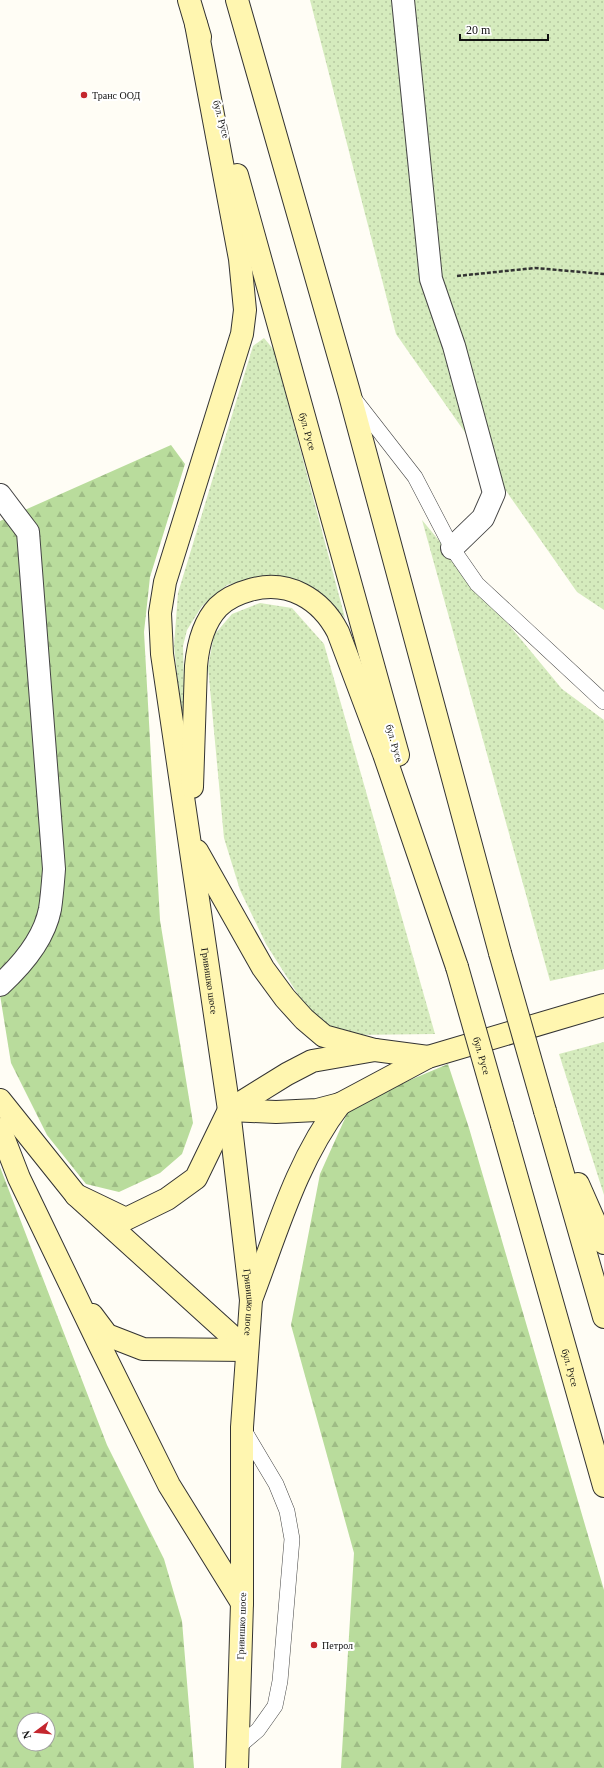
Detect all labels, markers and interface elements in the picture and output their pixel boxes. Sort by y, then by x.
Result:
scale bar [460,16,548,42]
text: 20 m [466,23,491,37]
marker: Транс ООД [79,90,89,100]
place label: Транс ООД [92,90,140,101]
street label: бул. Русе [211,99,232,140]
street label: бул. Русе [297,411,318,452]
street label: бул. Русе [384,723,405,764]
street label: Гривишко шосе [199,947,220,1015]
street label: бул. Русе [471,1035,492,1076]
street label: Гривишко шосе [241,1268,256,1337]
street label: бул. Русе [559,1347,581,1388]
street label: Гривишко шосе [235,1592,248,1660]
marker: Петрол [309,1640,319,1650]
place label: Петрол [322,1640,353,1651]
north arrow [16,1712,56,1752]
text: N [20,1729,33,1740]

